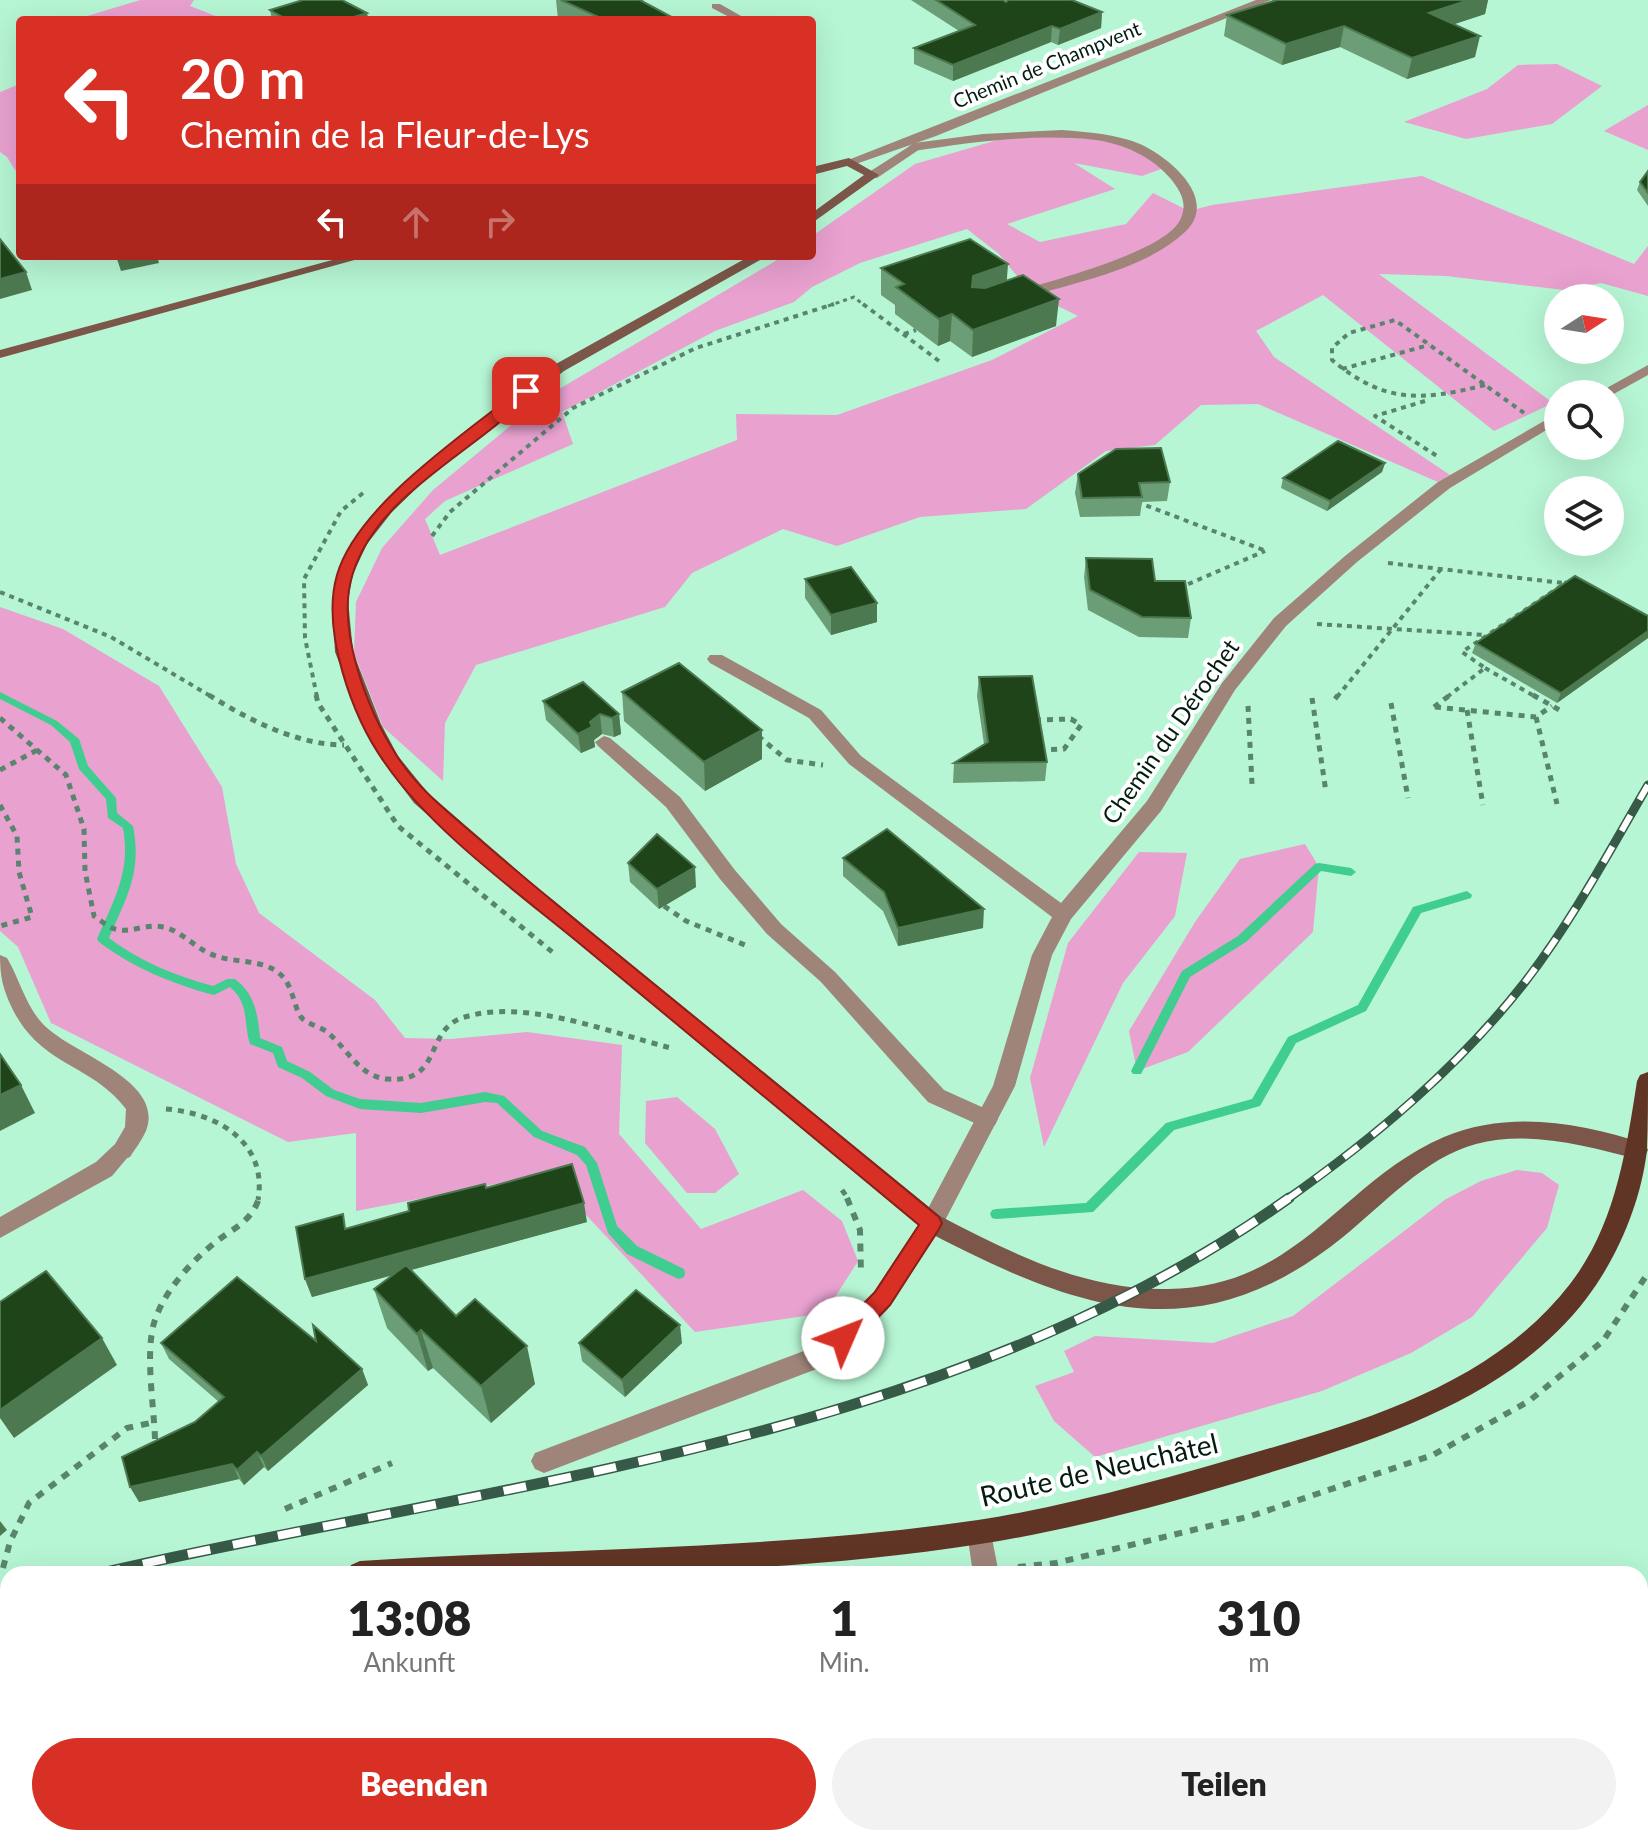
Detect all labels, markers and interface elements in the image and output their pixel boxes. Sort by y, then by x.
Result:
street label: Chemin de Champvent [949,15,1144,113]
text: 20 m [180,44,305,111]
icon: left [48,48,152,152]
text: Chemin de la Fleur-de-Lys [180,112,590,156]
icon: left [310,200,354,244]
icon: ahead [394,200,438,244]
icon: right [478,200,522,244]
north arrow [1544,284,1624,364]
map controls [1544,284,1624,556]
pin [492,357,560,425]
icon: arrive [504,369,548,413]
button: search [1544,380,1624,460]
button: layers [1544,476,1624,556]
street label: Chemin du Dérochet [1095,633,1245,829]
position arrow [801,1296,885,1380]
street label: Route de Neuchâtel [977,1425,1221,1513]
text: 13:08 [347,1589,471,1646]
text: 1 [830,1589,858,1646]
text: 310 [1217,1589,1301,1646]
text: Ankunft [363,1646,455,1678]
text: Min. [819,1646,870,1678]
text: m [1248,1646,1270,1678]
button: Beenden [32,1738,816,1830]
button: Teilen [832,1738,1616,1830]

